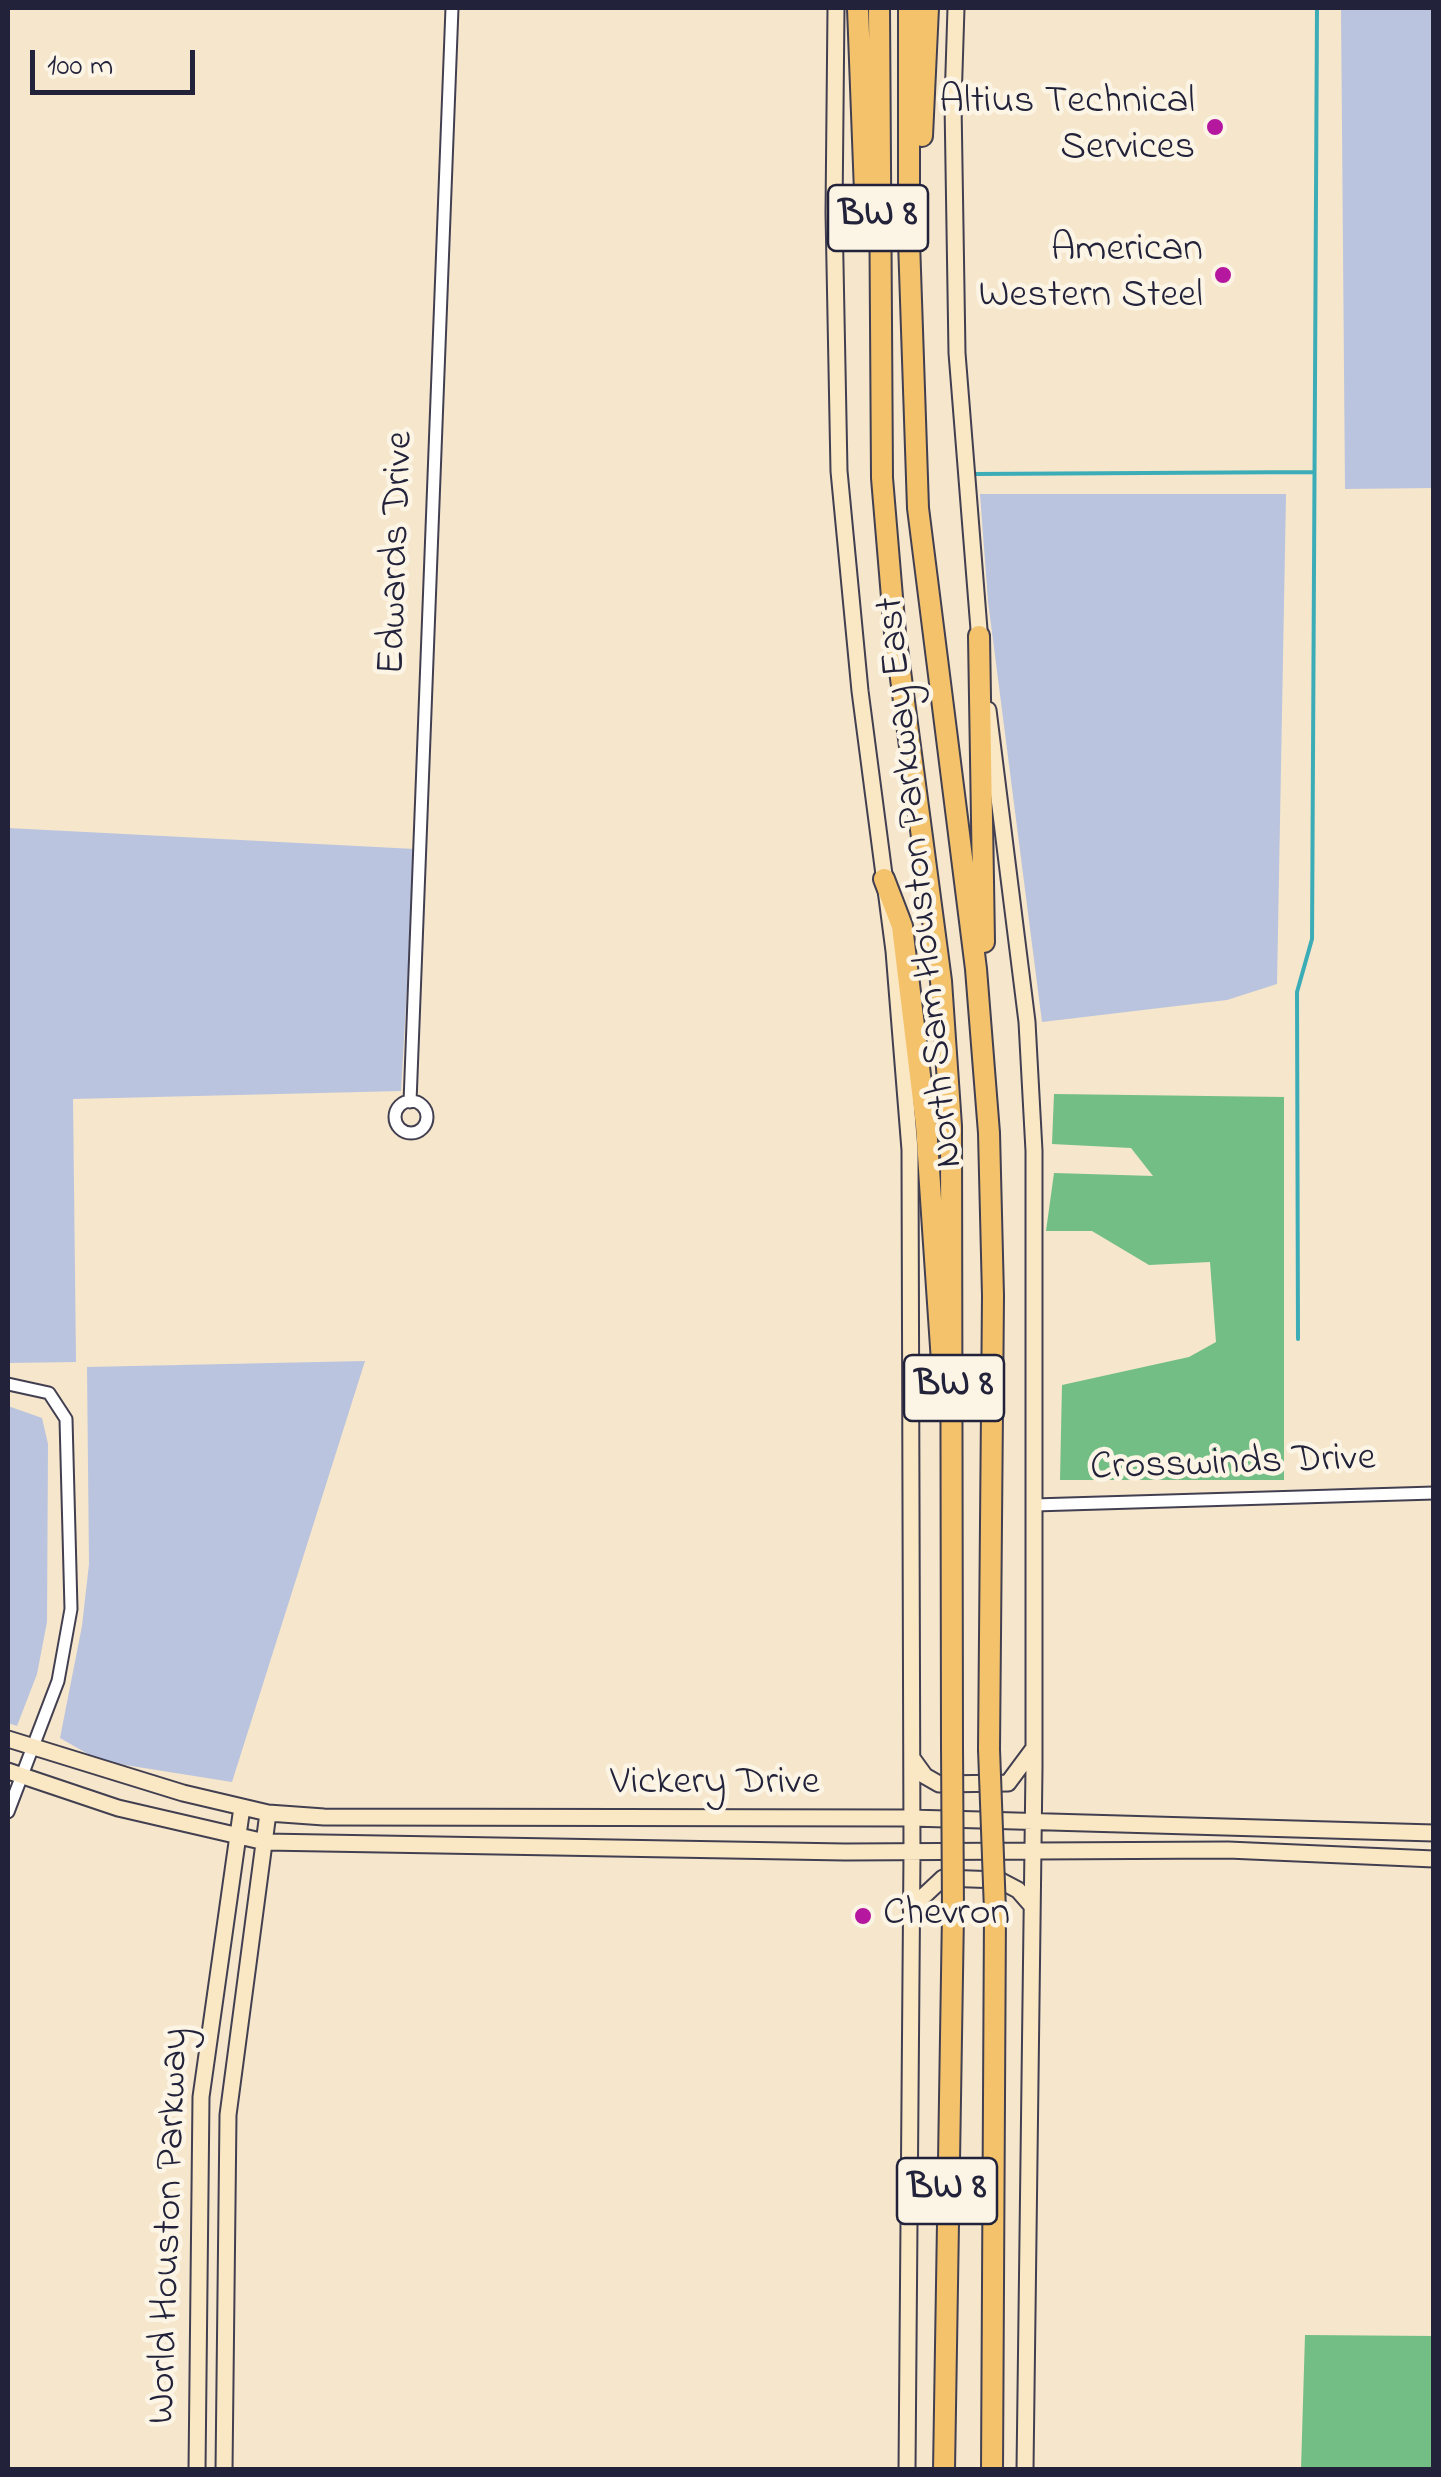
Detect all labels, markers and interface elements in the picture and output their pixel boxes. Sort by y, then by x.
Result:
scale bar [35,30,200,92]
text: 100 m [47,45,113,89]
place label: Altius Technical Services [939,80,1195,174]
marker: Altius Technical Services [1204,116,1226,138]
road number: BW 8 [828,185,928,251]
place label: American Western Steel [979,228,1203,322]
marker: American Western Steel [1212,264,1234,286]
street label: Edwards Drive [371,431,427,675]
street label: North Sam Houston Parkway East [869,594,977,1170]
road number: BW 8 [904,1355,1004,1421]
street label: Crosswinds Drive [1090,1437,1376,1495]
street label: Vickery Drive [610,1761,820,1809]
place label: Chevron [883,1892,1010,1940]
marker: Chevron [852,1905,874,1927]
street label: World Houston Parkway [141,2027,203,2425]
road number: BW 8 [897,2158,997,2224]

